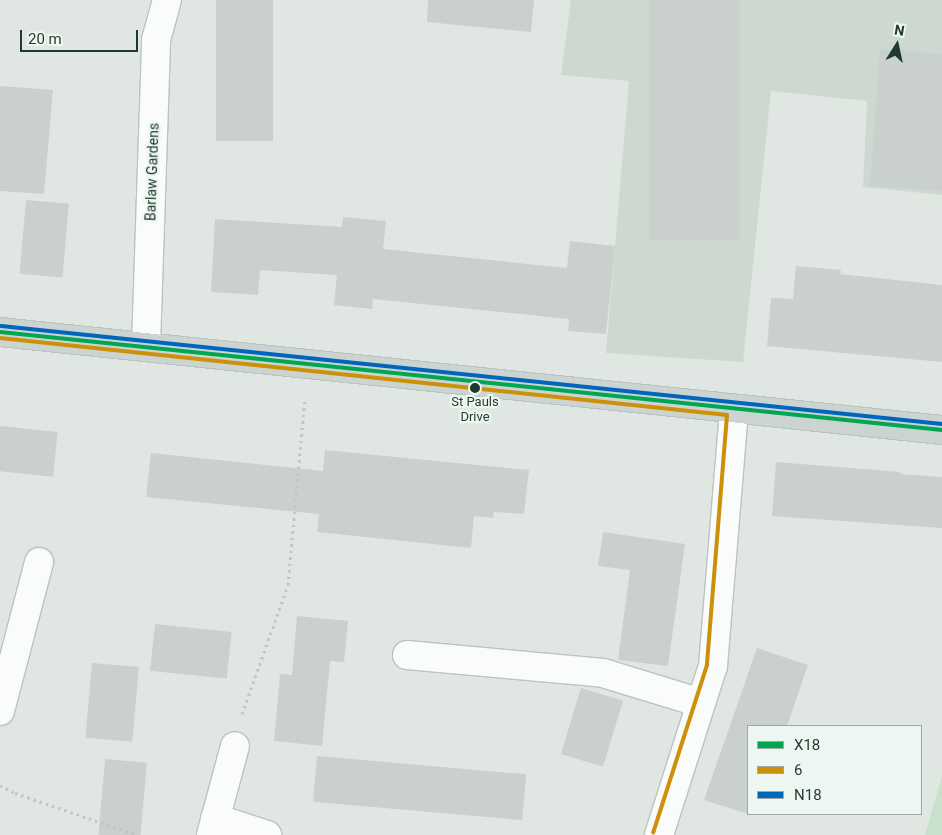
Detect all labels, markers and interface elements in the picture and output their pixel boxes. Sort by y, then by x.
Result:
scale bar [22,20,140,52]
north arrow [872,20,922,70]
text: N [893,21,906,39]
text: 20 m [28,30,62,48]
street label: Barlaw Gardens [142,123,162,221]
marker: St Pauls Drive [470,383,480,393]
place label: St Pauls Drive [451,395,499,426]
legend [747,725,922,815]
text: X18 [794,736,820,754]
text: 6 [794,761,802,779]
text: N18 [794,786,822,804]

